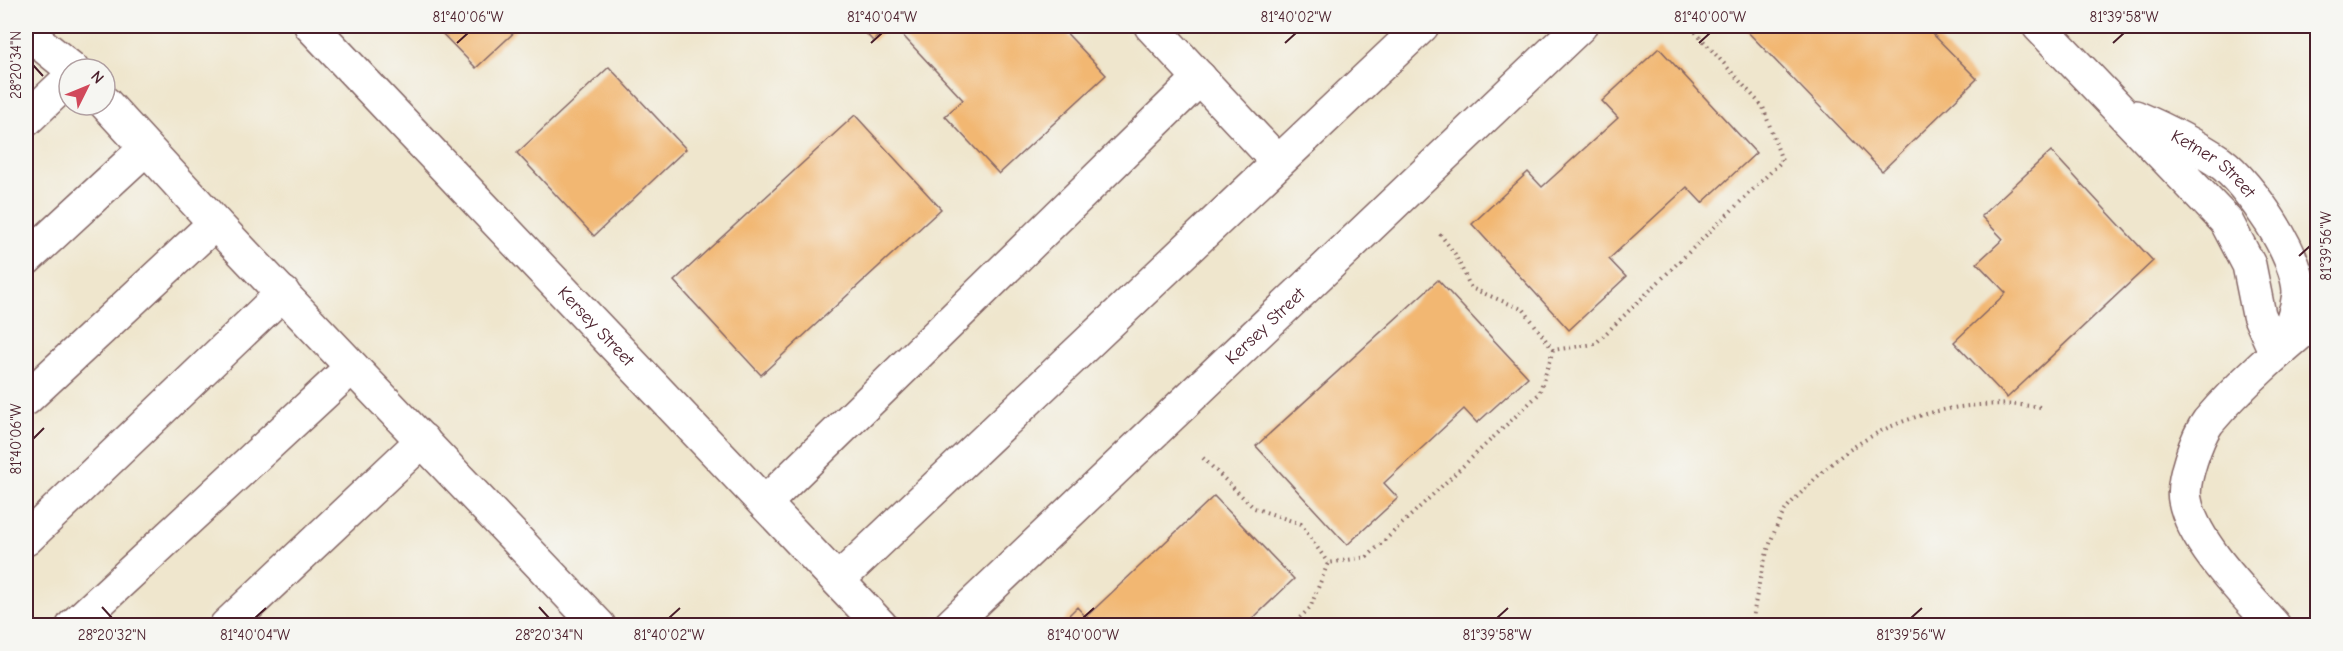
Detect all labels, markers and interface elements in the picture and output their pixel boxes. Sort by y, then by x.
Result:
text: 81°40'06"W [432,8,504,26]
text: 81°40'04"W [847,8,917,26]
text: 81°40'02"W [1261,8,1331,26]
text: 81°40'00"W [1674,8,1746,26]
text: 81°39'58"W [2090,8,2158,26]
text: 28°20'34"N [7,31,25,99]
north arrow [57,57,117,117]
text: N [87,67,107,87]
street label: Ketner Street [2168,125,2261,202]
text: 81°39'56"W [2317,211,2335,281]
street label: Kersey Street [553,282,639,371]
street label: Kersey Street [1221,283,1310,369]
text: 81°40'06"W [7,403,25,475]
text: 28°20'32"N [78,626,146,644]
text: 81°40'04"W [220,626,290,644]
text: 28°20'34"N [515,626,583,644]
text: 81°40'02"W [634,626,704,644]
text: 81°40'00"W [1047,626,1119,644]
text: 81°39'58"W [1463,626,1531,644]
text: 81°39'56"W [1876,626,1946,644]

